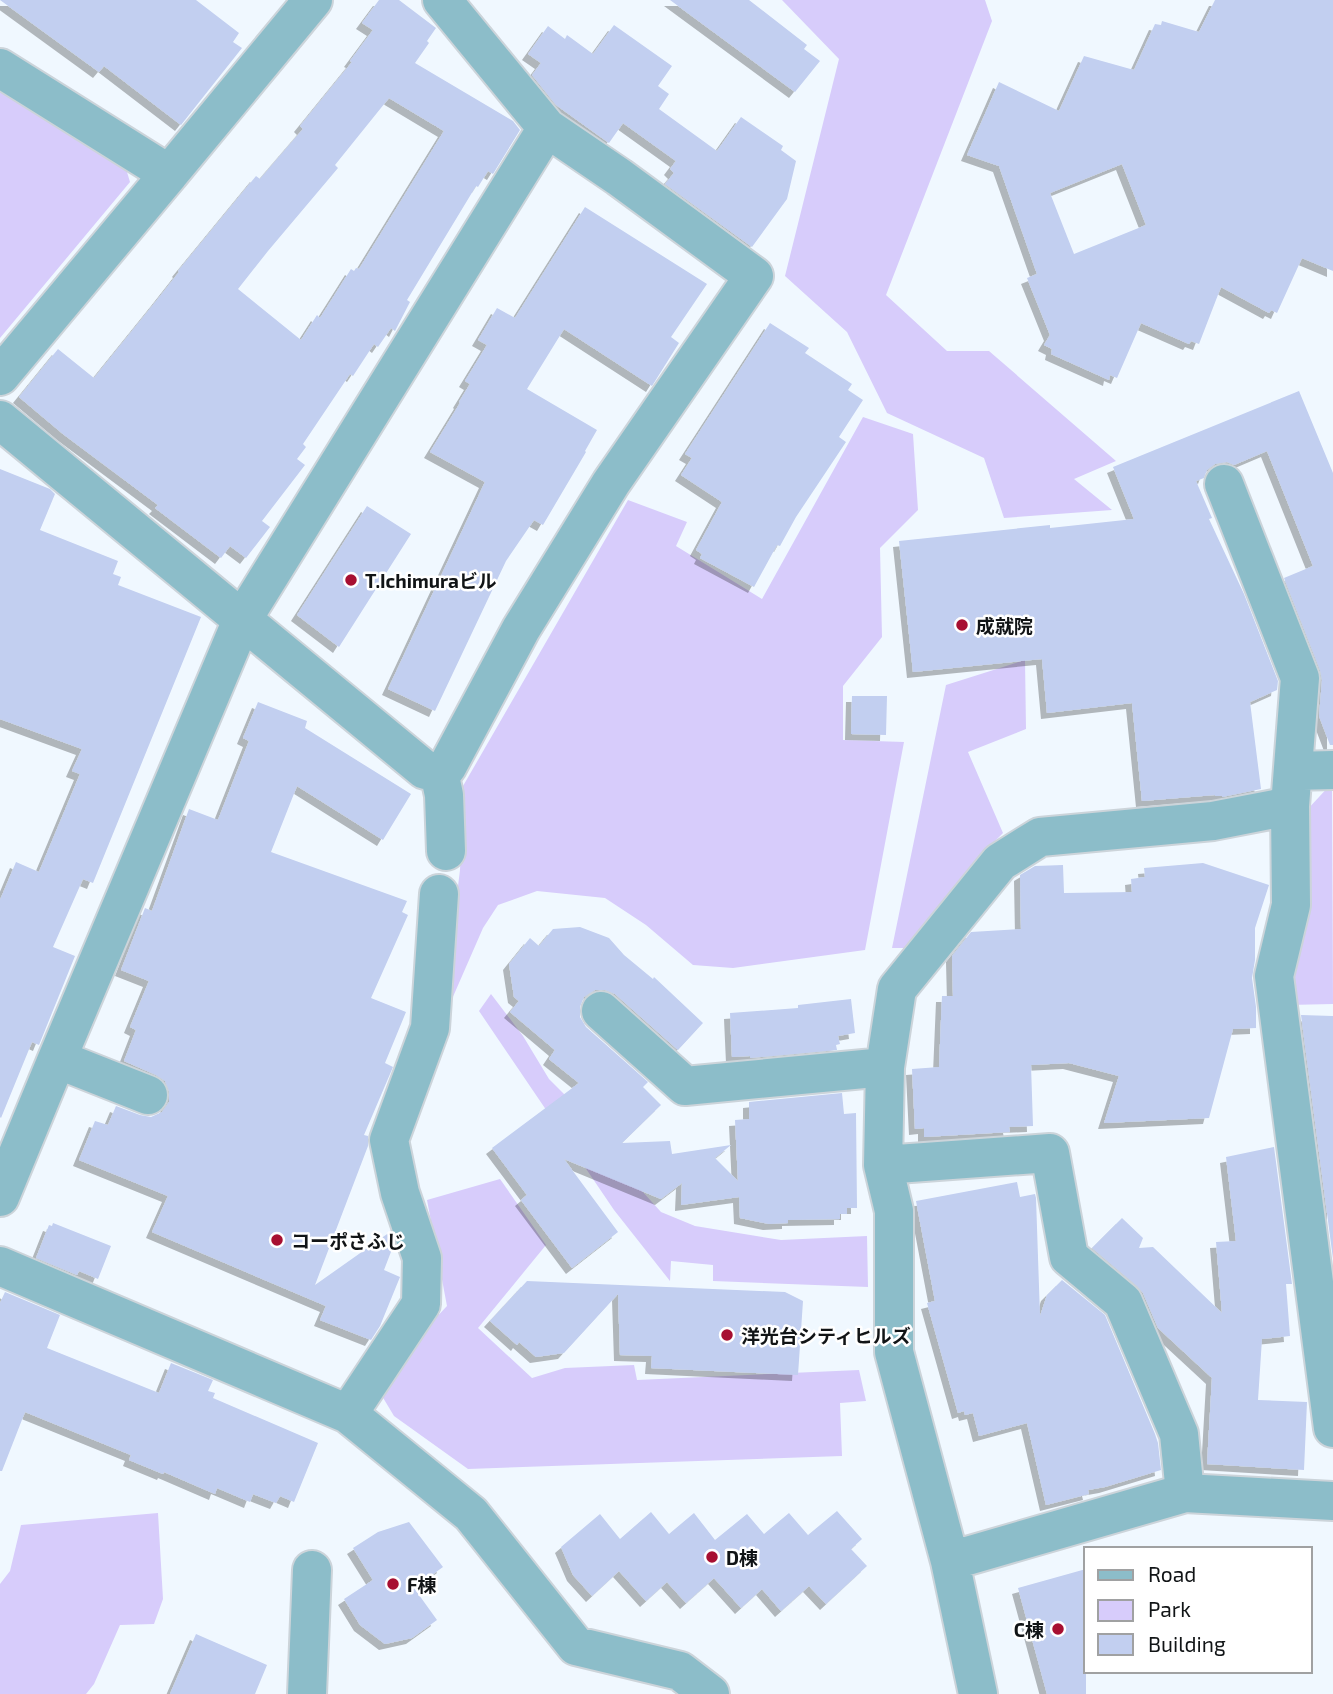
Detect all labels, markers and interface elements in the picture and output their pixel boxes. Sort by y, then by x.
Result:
place label: T.Ichimuraビル [365,569,497,592]
marker: T.Ichimuraビル [343,572,359,588]
place label: 成就院 [976,614,1033,637]
marker: 成就院 [954,617,970,633]
place label: コーポさふじ [291,1229,405,1252]
marker: コーポさふじ [269,1232,285,1248]
place label: 洋光台シティヒルズ [741,1324,911,1347]
marker: 洋光台シティヒルズ [719,1327,735,1343]
place label: D棟 [726,1546,758,1569]
legend [1084,1547,1312,1673]
marker: D棟 [704,1549,720,1565]
text: Road [1148,1561,1196,1586]
place label: F棟 [407,1573,437,1596]
marker: F棟 [385,1576,401,1592]
text: Park [1148,1596,1191,1621]
place label: C棟 [1014,1618,1044,1641]
marker: C棟 [1050,1621,1066,1637]
text: Building [1148,1631,1226,1656]

